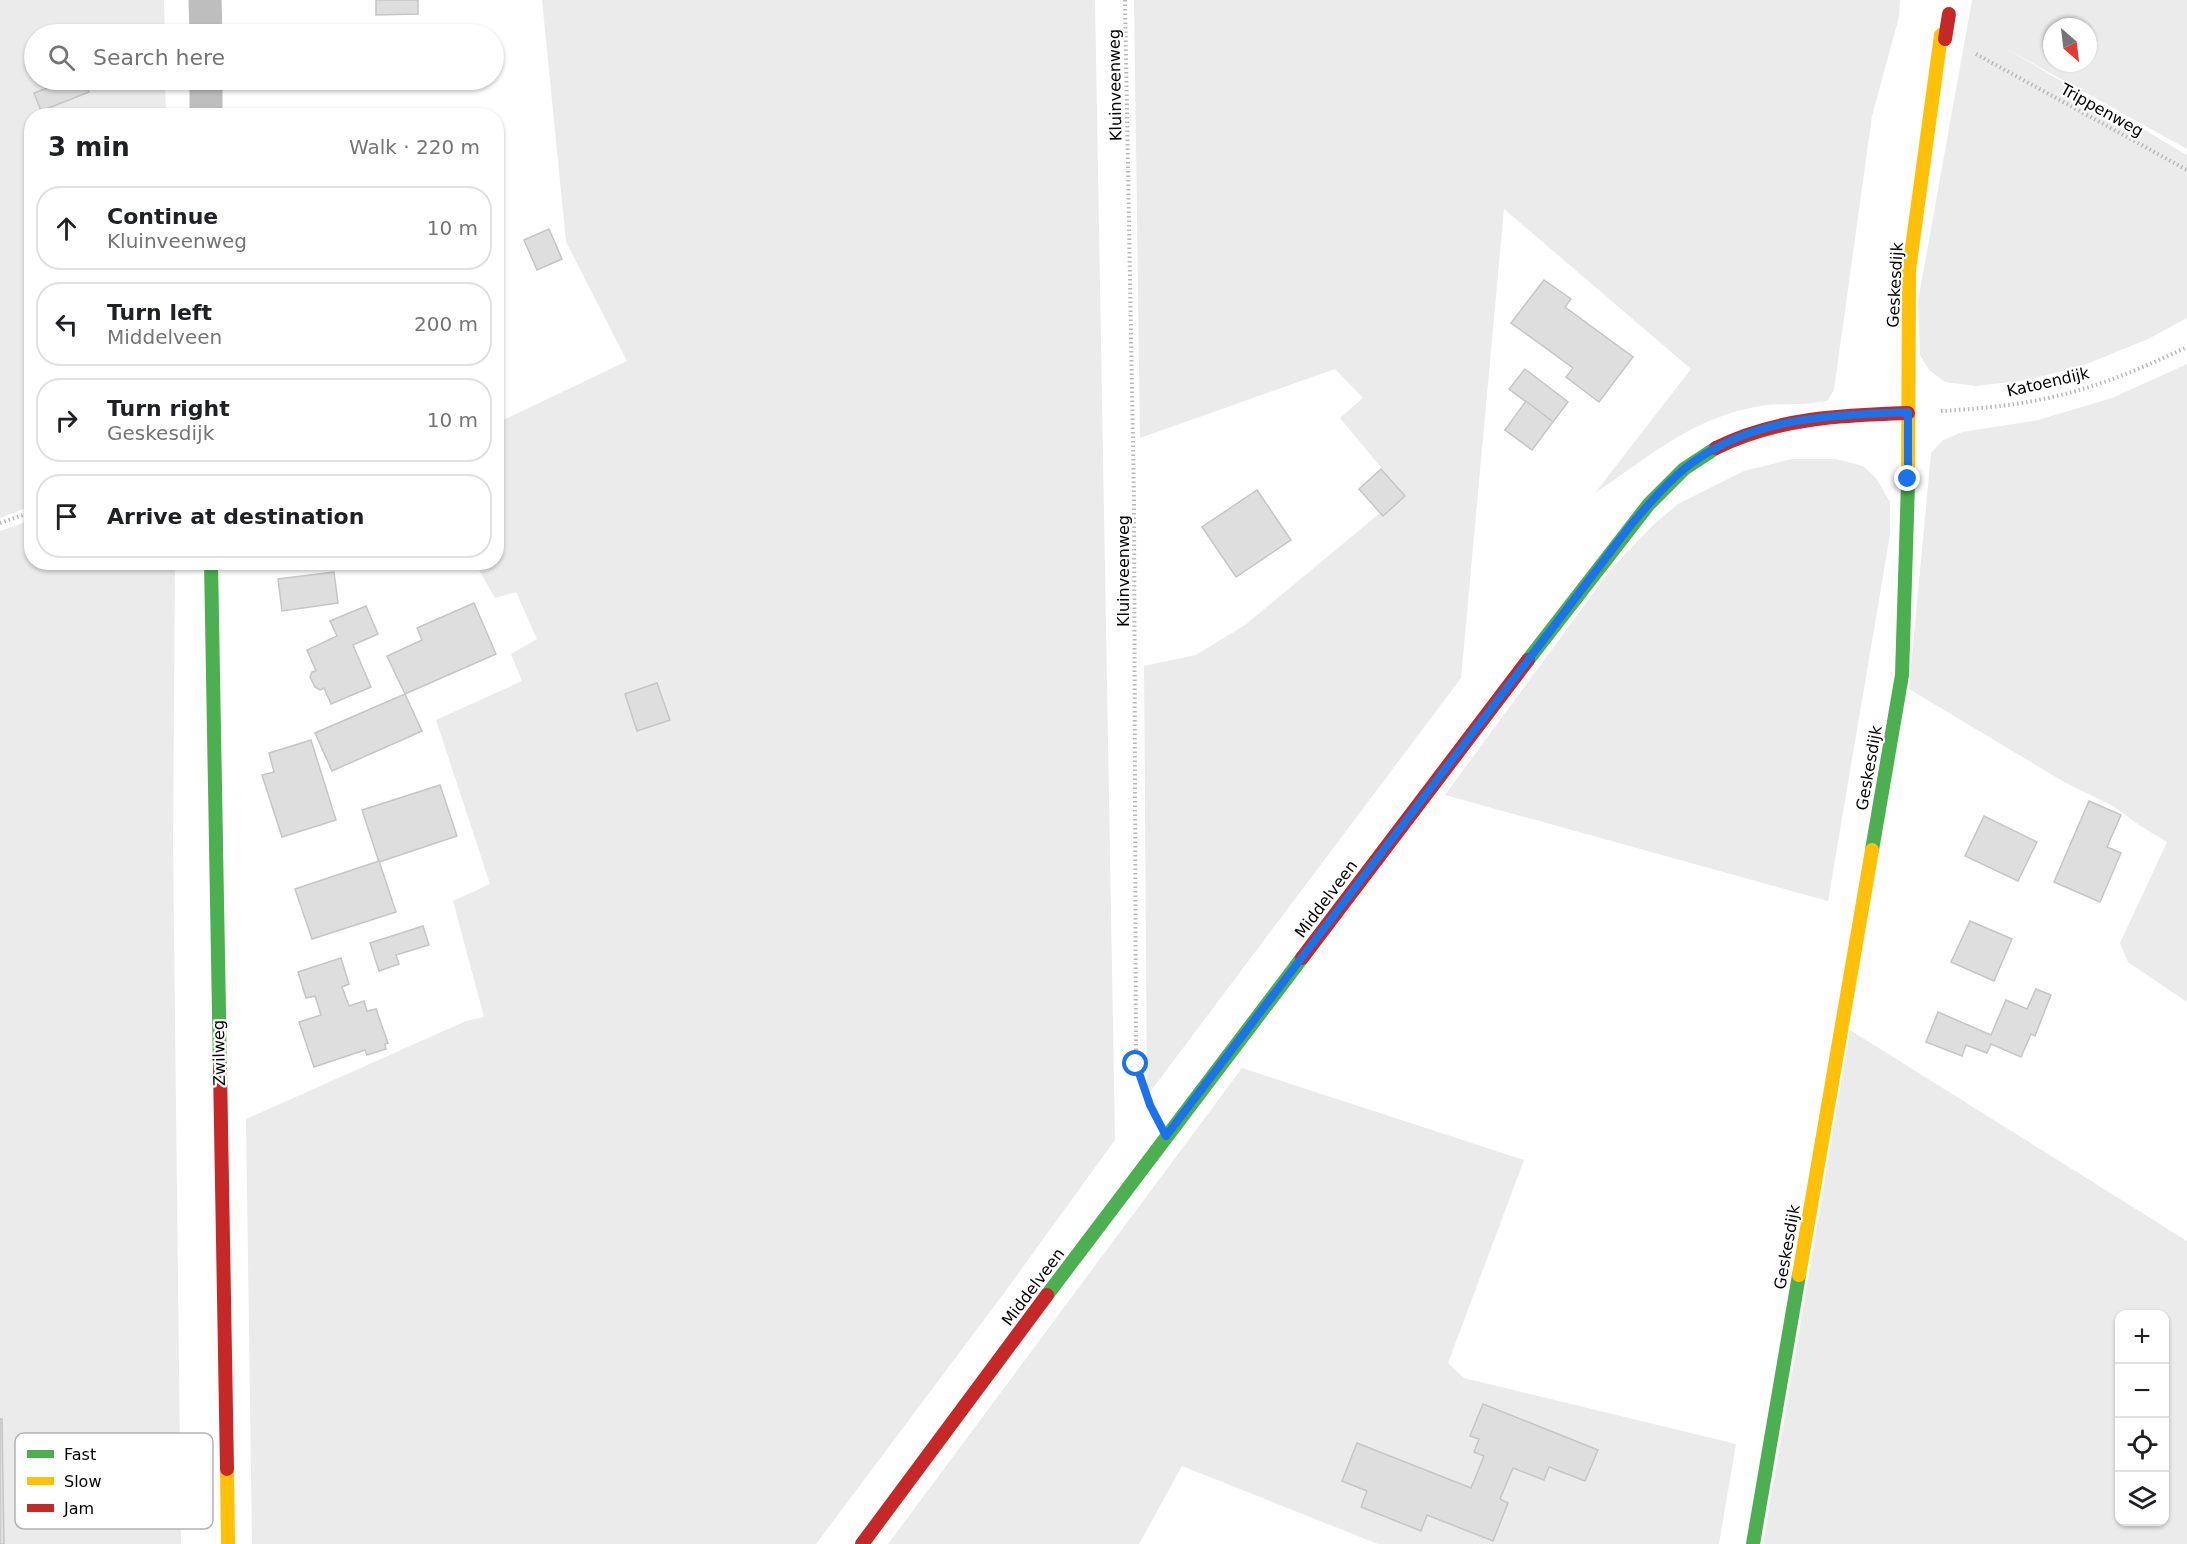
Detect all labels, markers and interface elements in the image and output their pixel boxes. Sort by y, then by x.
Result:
north arrow [2043,18,2097,72]
search box [24,24,504,90]
street label: Kluinveenweg [1105,29,1125,141]
icon: search [45,41,78,74]
text: Search here [93,45,225,70]
street label: Trippenweg [2056,79,2147,141]
text: 3 min [48,132,130,162]
text: Walk · 220 m [349,135,480,159]
text: Continue [107,204,218,229]
icon: ahead [50,212,83,245]
text: 10 m [427,216,478,240]
text: Kluinveenweg [107,229,247,253]
street label: Geskesdijk [1883,241,1907,328]
text: Turn left [107,300,212,325]
icon: left [50,308,83,341]
text: 200 m [414,312,478,336]
text: Middelveen [107,325,222,349]
street label: Katoendijk [2005,363,2092,401]
text: Turn right [107,396,230,421]
icon: right [50,404,83,437]
text: 10 m [427,408,478,432]
text: Geskesdijk [107,421,214,445]
route end [1894,465,1920,491]
icon: arrive [50,500,83,533]
text: Arrive at destination [107,504,364,529]
street label: Kluinveenweg [1114,515,1133,627]
street label: Geskesdijk [1852,723,1886,812]
street label: Middelveen [1291,856,1361,942]
street label: Zwilweg [209,1020,229,1086]
route start [1122,1050,1148,1076]
street label: Geskesdijk [1770,1202,1804,1291]
street label: Middelveen [998,1244,1068,1330]
map controls [2115,1310,2169,1526]
button: + [2115,1310,2169,1364]
button: − [2115,1364,2169,1418]
button: locate [2115,1418,2169,1472]
legend [15,1433,213,1529]
text: Fast [64,1445,96,1464]
text: Slow [64,1472,101,1491]
button: layers [2115,1472,2169,1526]
text: Jam [63,1499,94,1518]

